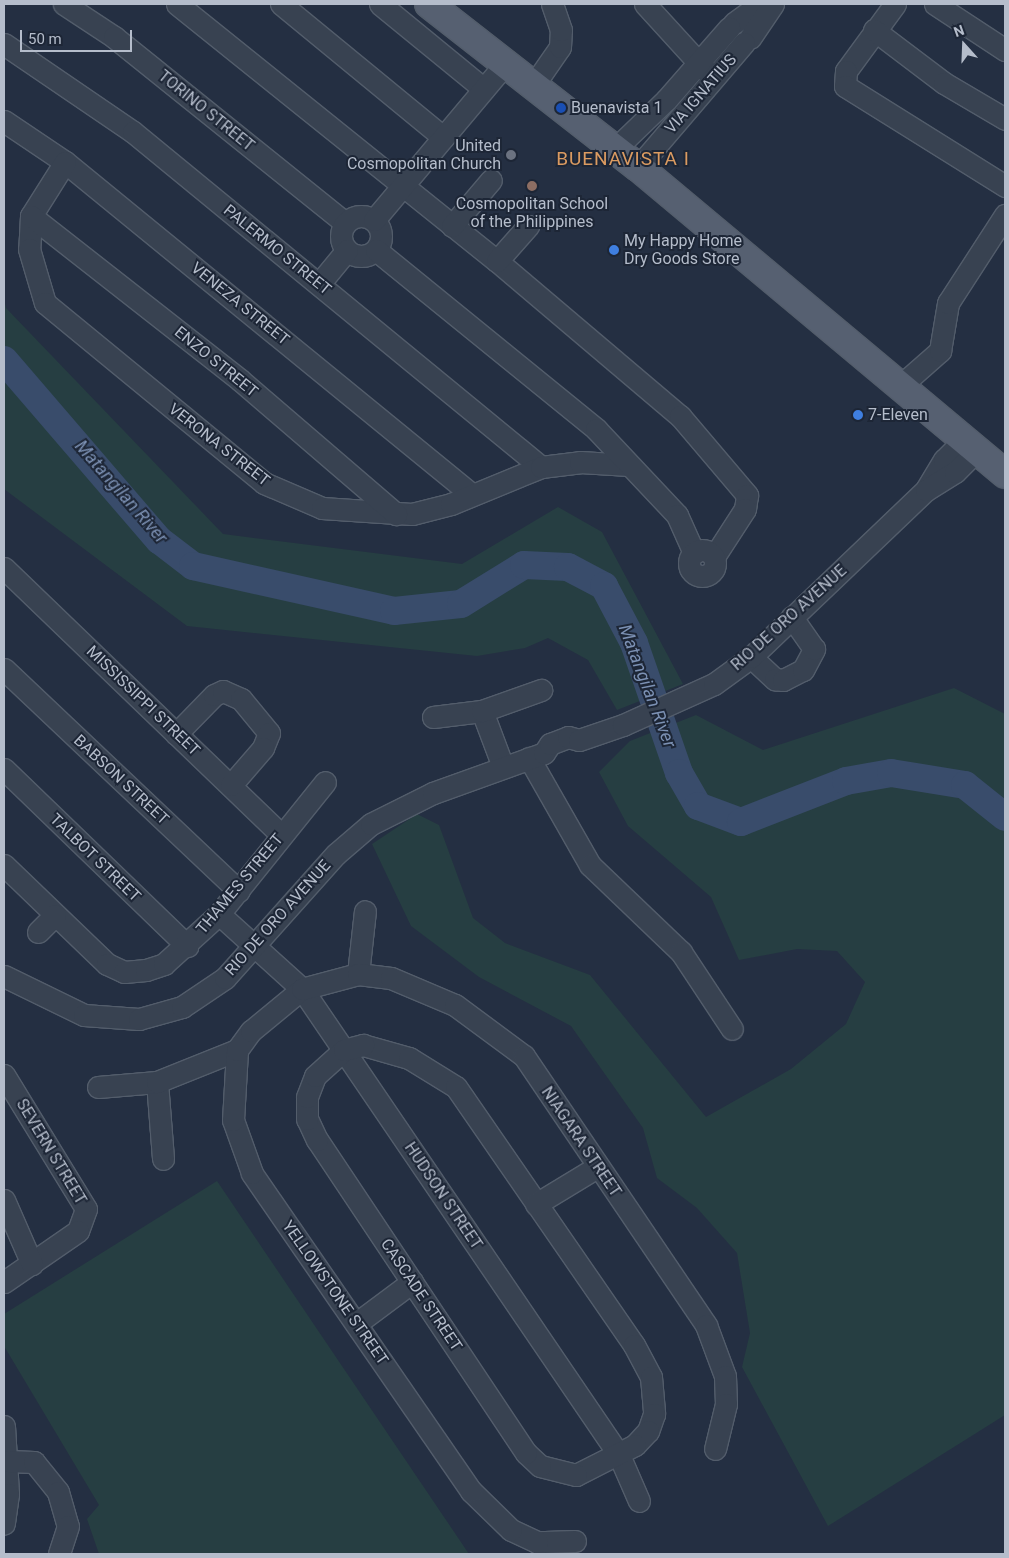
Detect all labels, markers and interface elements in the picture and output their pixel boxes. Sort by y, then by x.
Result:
scale bar [22,20,135,52]
north arrow [939,20,989,70]
text: N [951,22,966,40]
text: 50 m [28,30,62,48]
street label: VIA IGNATIUS [661,50,741,138]
street label: TORINO STREET [154,66,258,156]
place label: Buenavista 1 [571,98,662,118]
marker: Buenavista 1 [555,102,567,114]
place label: United Cosmopolitan Church [347,136,501,174]
district label: BUENAVISTA I [555,148,691,170]
marker: United Cosmopolitan Church [505,149,517,161]
marker: Cosmopolitan School of the Philippines [526,180,538,192]
place label: Cosmopolitan School of the Philippines [456,194,608,232]
street label: PALERMO STREET [219,201,335,299]
place label: My Happy Home Dry Goods Store [624,231,742,269]
marker: My Happy Home Dry Goods Store [608,244,620,256]
street label: VENEZA STREET [187,259,293,349]
street label: ENZO STREET [170,323,262,401]
street label: VERONA STREET [165,400,273,490]
place label: 7-Eleven [868,405,928,425]
marker: 7-Eleven [852,409,864,421]
water label: Matangilan River [70,436,172,548]
street label: RIO DE ORO AVENUE [727,561,851,675]
water label: Matangilan River [614,621,680,751]
street label: MISSISSIPPI STREET [82,642,204,760]
street label: BABSON STREET [69,731,173,829]
street label: TALBOT STREET [46,810,144,906]
street label: THAMES STREET [193,830,287,938]
street label: RIO DE ORO AVENUE [221,856,335,980]
street label: NIAGARA STREET [537,1083,625,1201]
street label: SEVERN STREET [12,1096,90,1208]
street label: HUDSON STREET [400,1139,486,1253]
street label: YELLOWSTONE STREET [278,1217,392,1369]
street label: CASCADE STREET [376,1235,466,1355]

